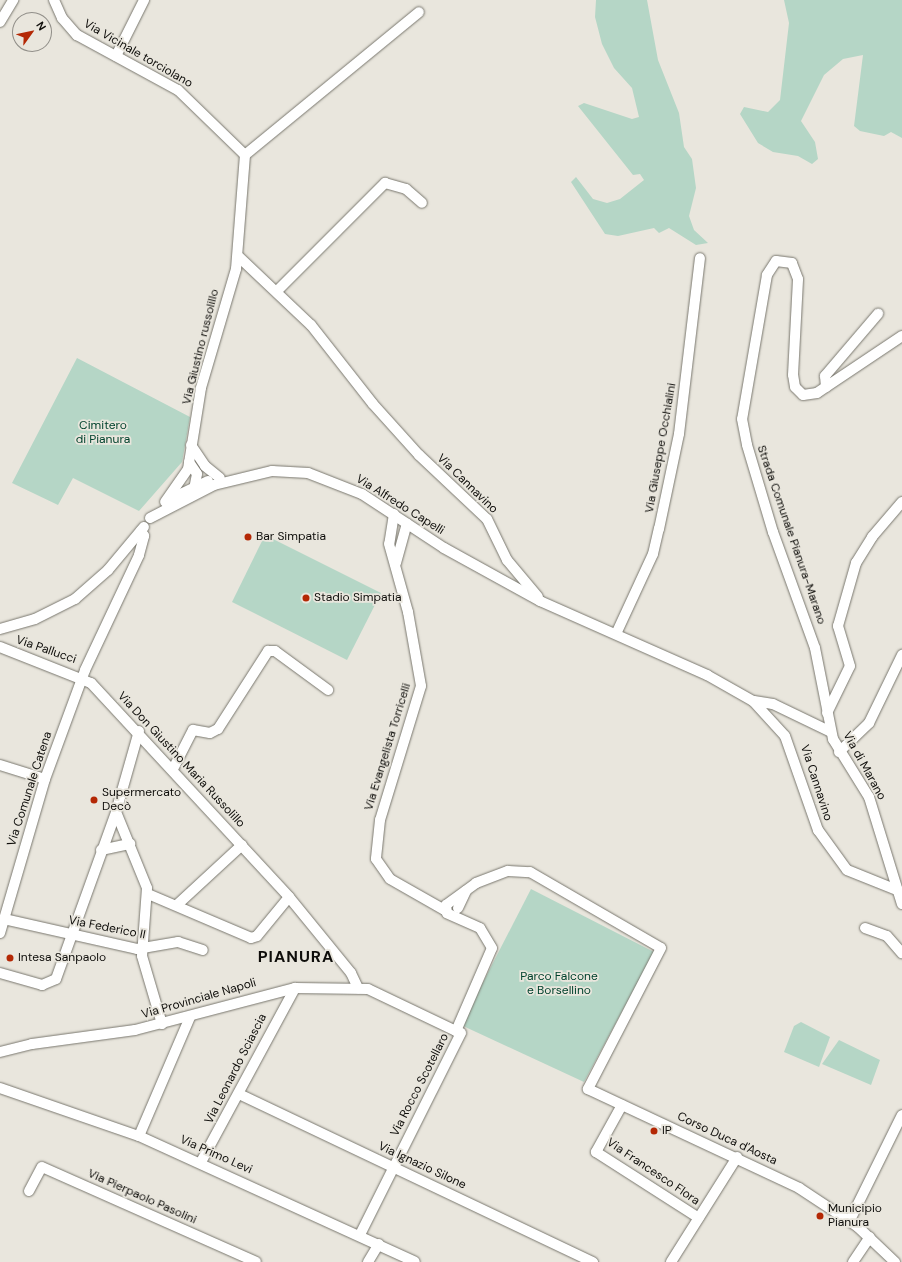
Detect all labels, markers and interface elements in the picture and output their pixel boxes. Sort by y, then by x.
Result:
north arrow [12,12,52,52]
street label: Via Vicinale torciolano [81,17,195,91]
text: N [33,19,49,33]
street label: Via Giustino russolillo [180,288,222,406]
street label: Via Giuseppe Occhialini [642,382,680,514]
park label: Cimitero di Pianura [76,419,130,447]
street label: Strada Comunale Pianura-Marano [754,444,828,626]
street label: Via Cannavino [434,451,500,517]
street label: Via Alfredo Capelli [353,472,447,538]
place label: Bar Simpatia [256,530,326,544]
marker: Bar Simpatia [243,532,253,542]
place label: Stadio Simpatia [314,591,401,605]
marker: Stadio Simpatia [301,593,311,603]
street label: Via Pallucci [14,633,78,667]
street label: Via Evangelista Torricelli [362,682,414,812]
street label: Via Don Giustino Maria Russolillo [114,689,248,831]
street label: Via di Marano [839,729,889,803]
street label: Via Comunale Catena [5,730,55,848]
street label: Via Cannavino [797,743,835,823]
place label: Supermercato Decò [102,786,181,814]
marker: Supermercato Decò [89,795,99,805]
street label: Via Federico II [67,913,147,943]
district label: PIANURA [258,947,334,967]
place label: Intesa Sanpaolo [18,951,106,965]
marker: Intesa Sanpaolo [5,953,15,963]
park label: Parco Falcone e Borsellino [520,970,598,998]
street label: Via Provinciale Napoli [140,976,258,1022]
street label: Via Leonardo Sciascia [202,1012,270,1126]
street label: Via Rocco Scotellaro [388,1031,452,1139]
street label: Corso Duca d'Aosta [675,1110,779,1168]
place label: IP [662,1124,672,1138]
marker: IP [649,1126,659,1136]
street label: Via Primo Levi [178,1133,254,1177]
street label: Via Francesco Flora [604,1136,702,1208]
street label: Via Ignazio Silone [376,1139,468,1193]
street label: Via Pierpaolo Pasolini [85,1167,199,1227]
place label: Municipio Pianura [828,1202,882,1230]
marker: Municipio Pianura [815,1211,825,1221]

